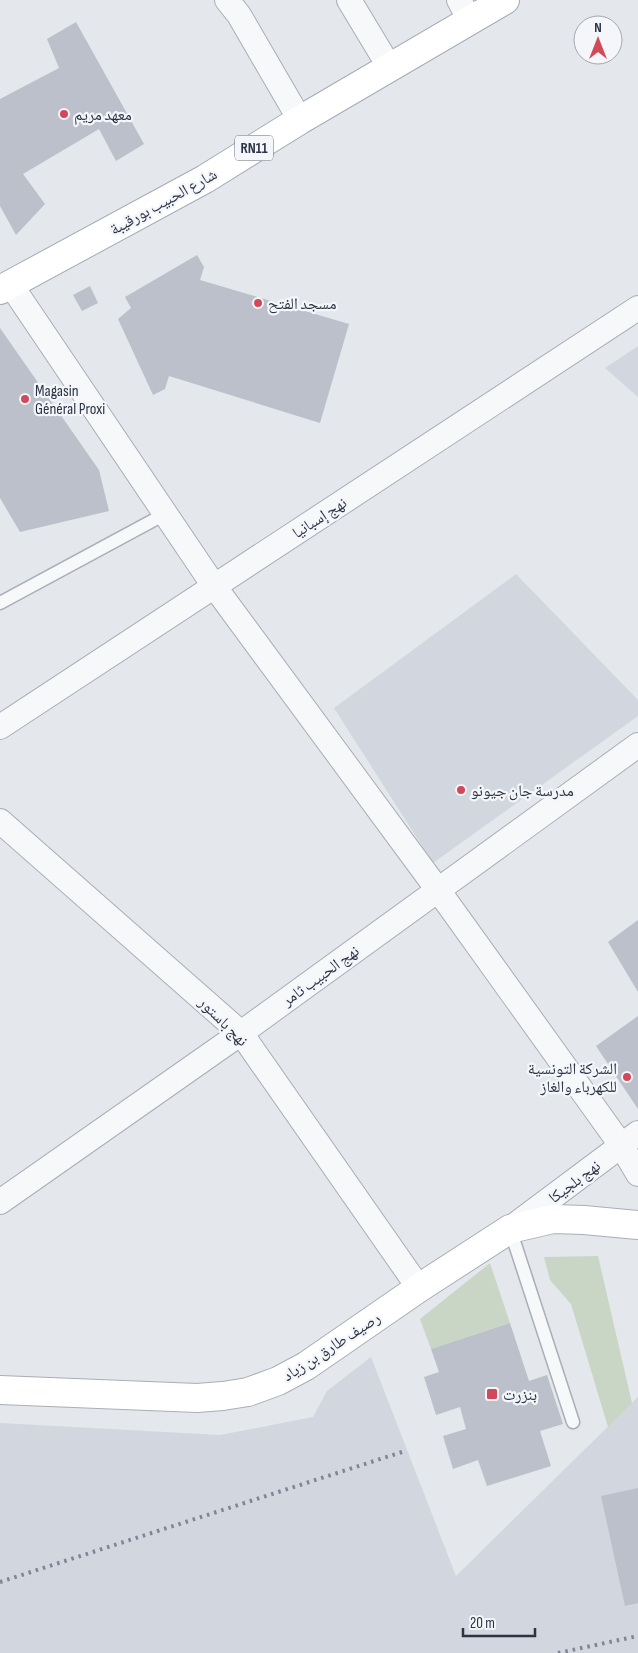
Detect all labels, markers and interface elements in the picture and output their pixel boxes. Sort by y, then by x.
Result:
north arrow [573,15,623,65]
text: N [594,19,602,36]
place label: معهد مريم [74,106,132,125]
marker: معهد مريم [58,108,70,120]
road number: RN11 [235,136,273,160]
street label: شارع الحبيب بورقيبة [107,165,221,240]
place label: مسجد الفتح [268,295,337,314]
marker: مسجد الفتح [252,297,264,309]
place label: Magasin Général Proxi [35,382,105,419]
marker: Magasin Général Proxi [19,393,31,405]
street label: نهج إسبانيا [289,494,351,543]
place label: مدرسة جان جيونو [471,782,574,801]
marker: مدرسة جان جيونو [455,784,467,796]
street label: نهج الحبيب ثامر [278,942,363,1011]
street label: نهج باستور [194,993,252,1051]
place label: الشركة التونسية للكهرباء والغاز [528,1060,617,1097]
marker: الشركة التونسية للكهرباء والغاز [621,1071,633,1083]
street label: نهج بلجيكا [545,1157,605,1208]
street label: رصيف طارق بن زياد [279,1309,384,1386]
place label: بنزرت [503,1386,537,1405]
marker: بنزرت [485,1387,499,1401]
scale bar [463,1606,536,1638]
text: 20 m [470,1614,495,1633]

